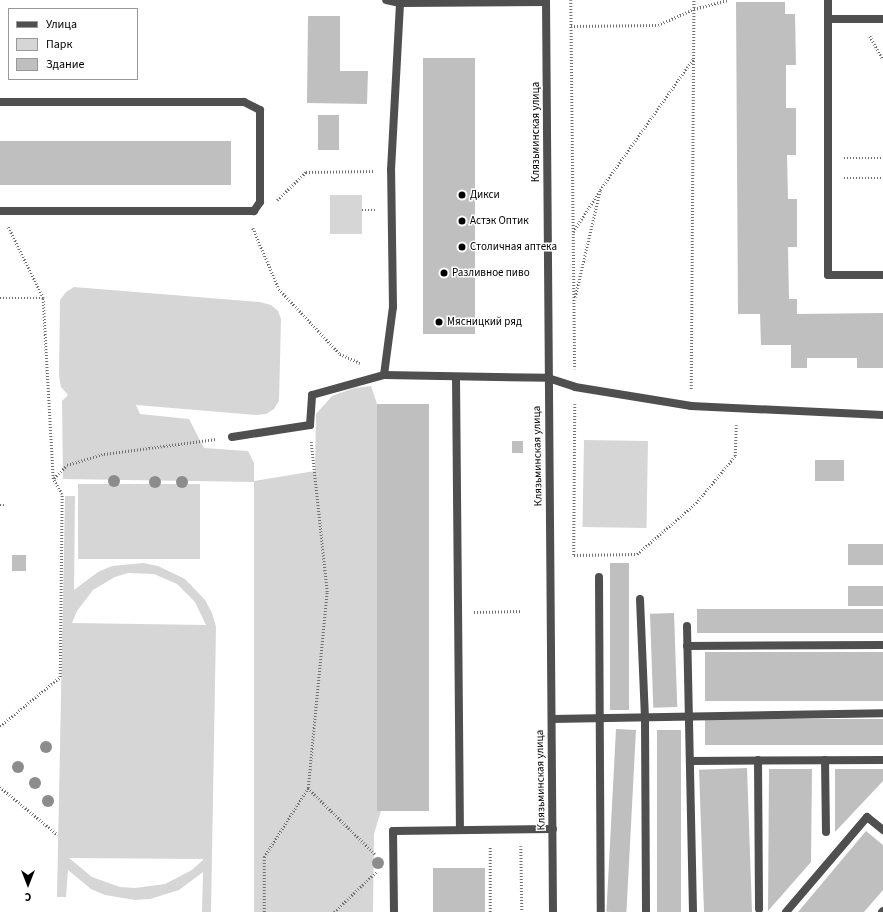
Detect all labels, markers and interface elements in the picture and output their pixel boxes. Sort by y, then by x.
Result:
legend [8,8,138,80]
text: Улица [46,16,77,33]
text: Парк [46,36,72,53]
text: Здание [46,56,85,73]
street label: Клязьминская улица [529,82,543,182]
place label: Дикси [470,188,500,202]
marker: Дикси [457,190,467,200]
place label: Астэк Оптик [470,214,529,228]
marker: Астэк Оптик [457,216,467,226]
place label: Столичная аптека [470,240,557,254]
marker: Столичная аптека [457,242,467,252]
place label: Разливное пиво [452,266,530,280]
marker: Разливное пиво [439,268,449,278]
place label: Мясницкий ряд [447,315,522,329]
marker: Мясницкий ряд [434,317,444,327]
street label: Клязьминская улица [531,406,545,506]
street label: Клязьминская улица [534,730,548,830]
north arrow [8,864,48,904]
text: С [25,889,31,904]

